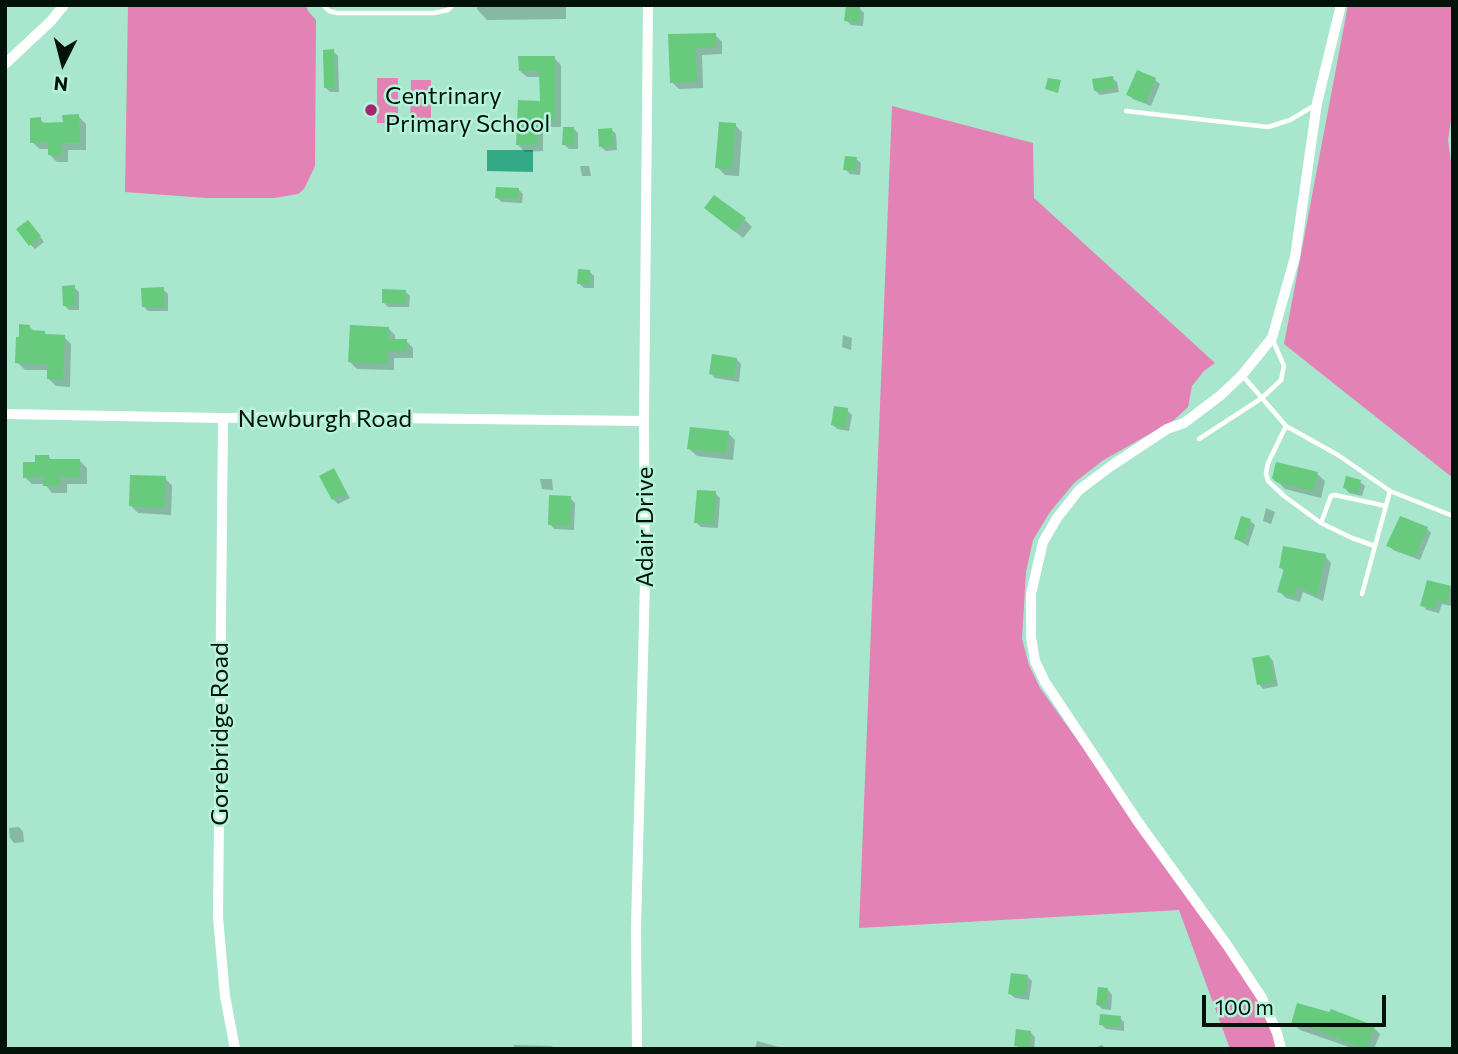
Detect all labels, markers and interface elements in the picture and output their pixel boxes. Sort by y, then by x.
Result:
north arrow [28,28,98,98]
text: N [52,72,69,97]
place label: Centrinary Primary School [385,82,550,138]
marker: Centrinary Primary School [363,102,379,118]
street label: Newburgh Road [238,405,412,433]
street label: Adair Drive [631,467,659,587]
street label: Gorebridge Road [206,642,234,826]
scale bar [1206,981,1390,1025]
text: 100 m [1215,994,1274,1019]

